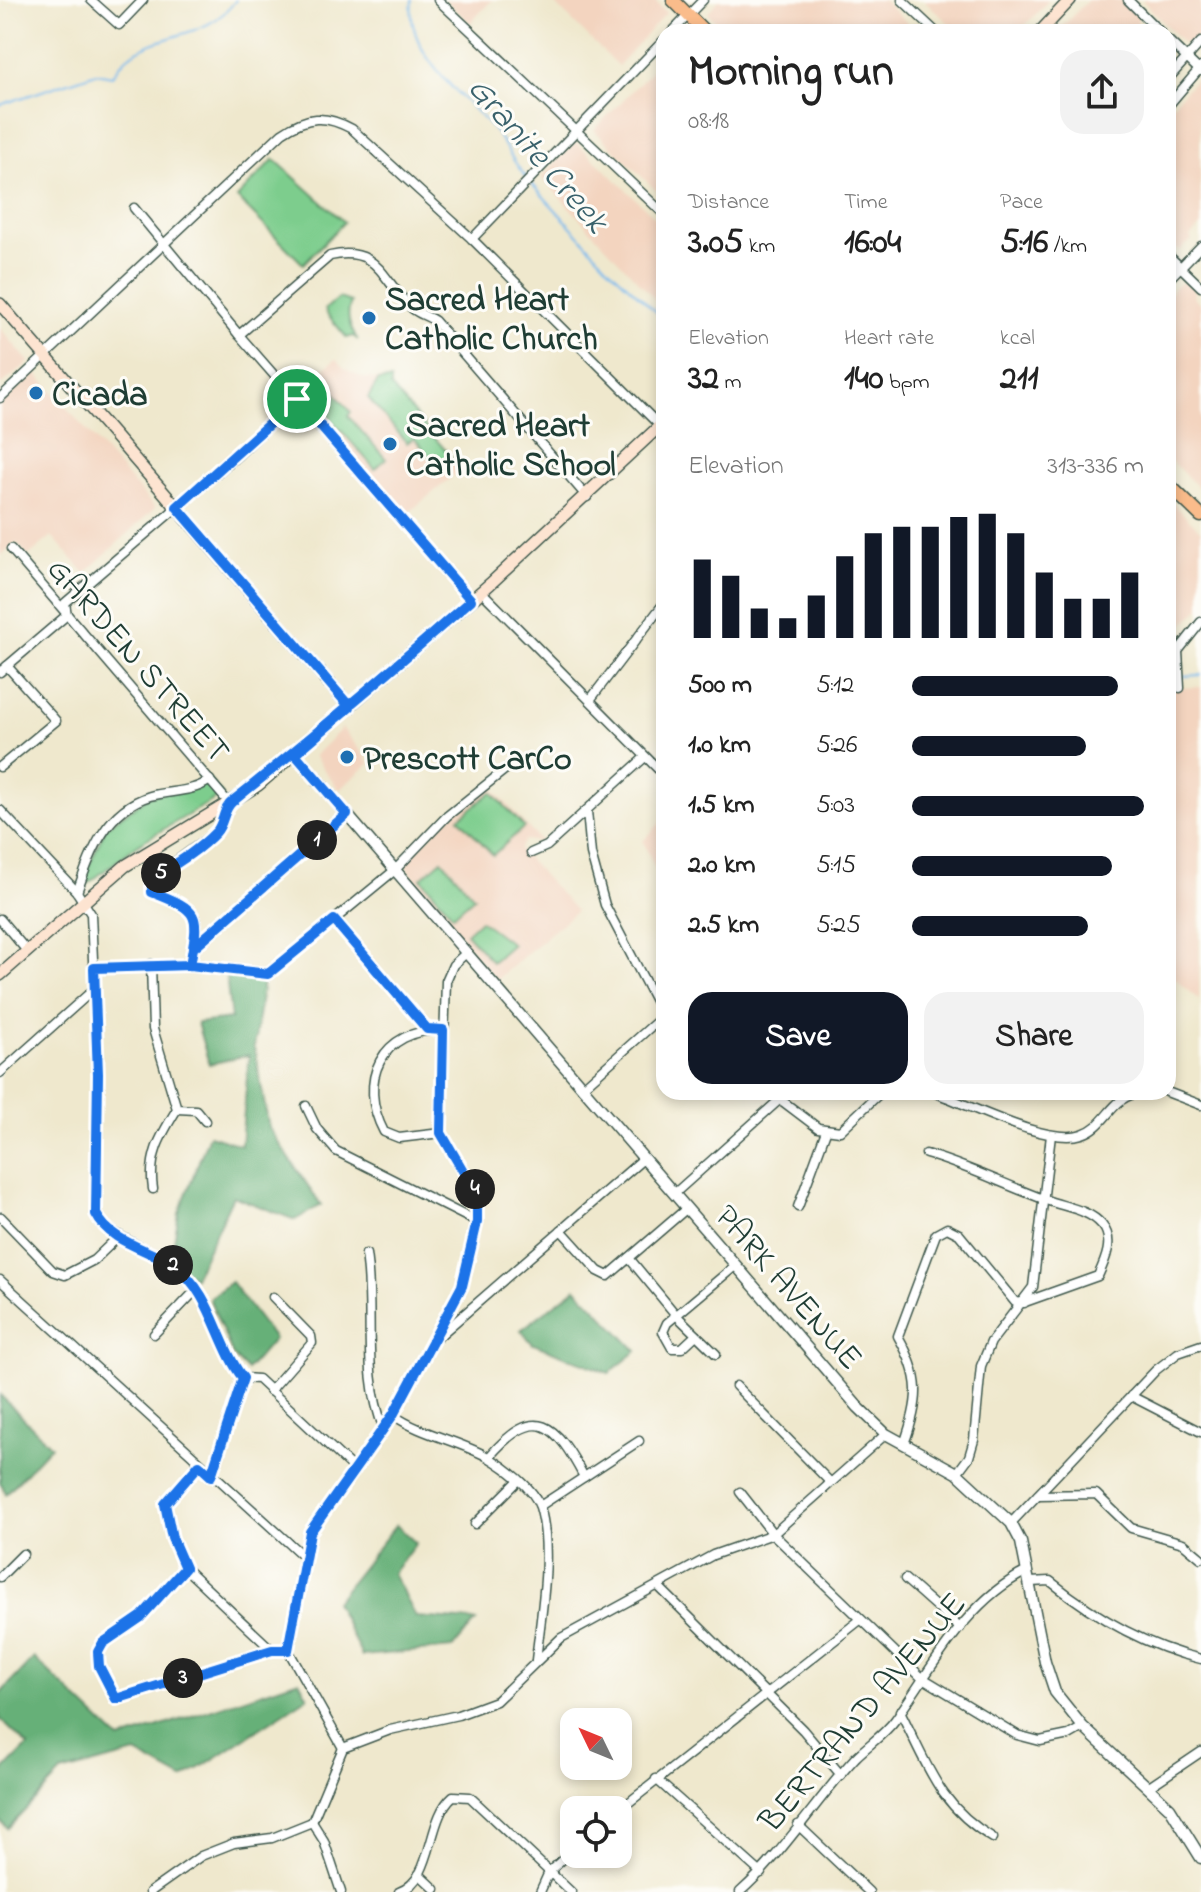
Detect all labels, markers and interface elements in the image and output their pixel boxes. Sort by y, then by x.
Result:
text: Morning run [688,41,894,105]
button: share [1060,50,1144,134]
water label: Granite Creek [453,66,621,247]
text: 08:18 [688,103,729,141]
text: Distance [688,187,769,219]
text: Time [844,187,888,219]
text: Pace [1000,187,1043,219]
text: 3.05 [688,219,743,269]
text: 16:04 [844,219,901,269]
text: 5:16 [1000,219,1048,269]
text: km [743,231,775,263]
text: /km [1048,231,1087,263]
place label: Sacred Heart Catholic Church [385,277,598,366]
marker: Sacred Heart Catholic Church [360,309,378,327]
text: Elevation [688,323,769,355]
text: Heart rate [844,323,934,355]
text: kcal [1000,323,1035,355]
text: 32 [688,355,719,405]
text: 140 [844,355,884,405]
text: 211 [1000,355,1039,405]
pin [263,365,331,433]
text: m [719,367,742,399]
text: bpm [884,367,930,399]
place label: Cicada [52,372,148,422]
icon: arrive [275,377,319,421]
marker: Cicada [27,384,45,402]
place label: Sacred Heart Catholic School [406,403,616,492]
marker: Sacred Heart Catholic School [381,435,399,453]
text: Elevation [688,448,784,486]
text: 313–336 m [1047,448,1144,486]
street label: GARDEN STREET [33,548,241,776]
text: 500 m [688,667,752,705]
text: 5:12 [816,667,854,705]
text: 1.0 km [688,727,751,765]
text: 5:26 [816,727,857,765]
place label: Prescott CarCo [363,736,572,786]
marker: Prescott CarCo [338,748,356,766]
text: 1.5 km [688,787,755,825]
text: 5:03 [816,787,855,825]
pin: 1 [297,820,337,860]
text: 1 [314,824,321,856]
text: 2.0 km [688,847,756,885]
text: 5:15 [816,847,856,885]
pin: 5 [141,853,181,893]
text: 5 [155,857,167,889]
text: 2.5 km [688,907,759,945]
text: 5:25 [816,907,861,945]
button: Save [688,992,908,1084]
button: Share [924,992,1144,1084]
pin: 4 [455,1169,495,1209]
text: 4 [470,1173,480,1205]
street label: PARK AVENUE [701,1195,873,1382]
pin: 2 [153,1245,193,1285]
text: 2 [168,1249,178,1281]
street label: BERTRAND AVENUE [748,1582,980,1846]
pin: 3 [163,1658,203,1698]
text: 3 [178,1662,188,1694]
north arrow [560,1708,632,1780]
map controls [560,1708,632,1868]
button: locate [560,1796,632,1868]

